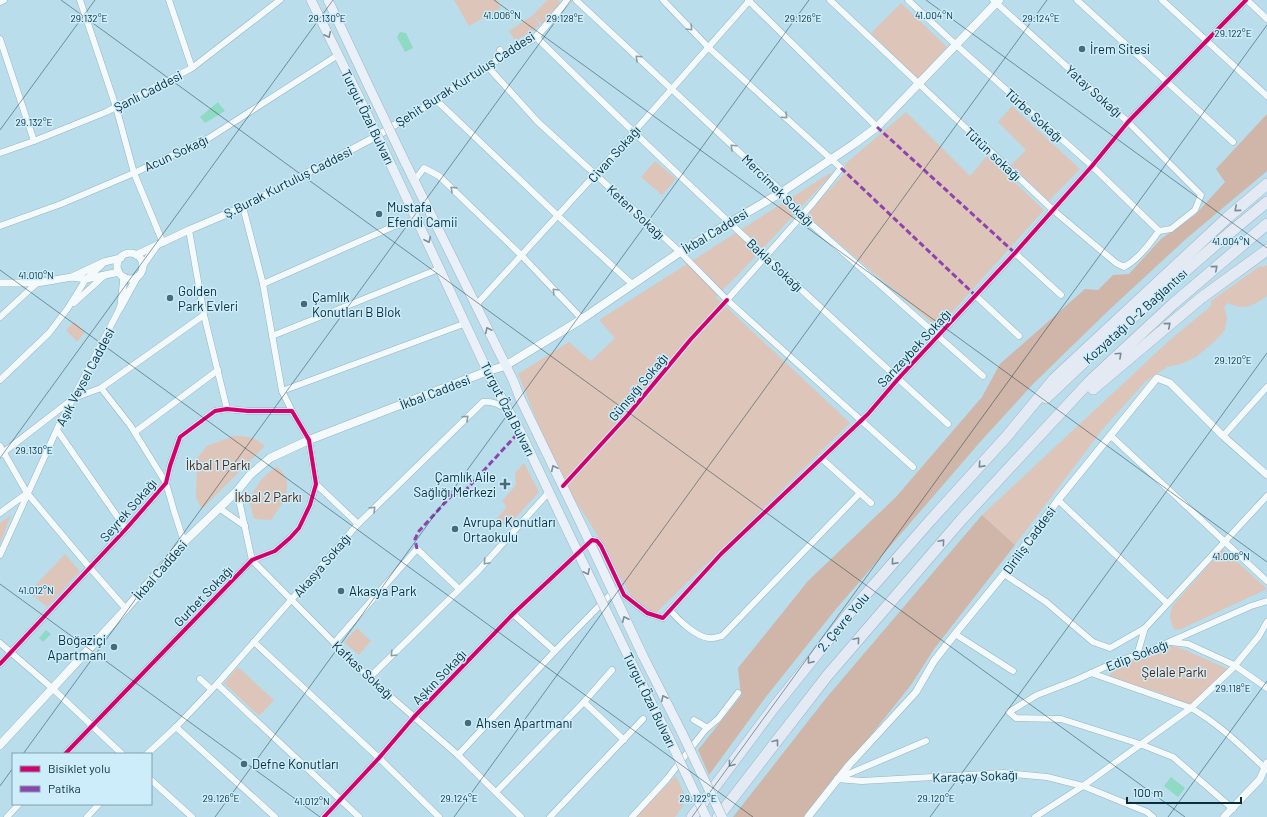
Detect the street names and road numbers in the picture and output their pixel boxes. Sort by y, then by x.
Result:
street label: Şehit Burak Kurtuluş Caddesi [392,28,538,130]
street label: Yatay Sokağı [1062,61,1126,121]
street label: Şanlı Caddesi [111,67,185,115]
street label: Turgut Özal Bulvarı [338,67,398,167]
street label: Türbe Sokağı [1002,85,1066,145]
street label: Civan Sokağı [584,122,644,186]
street label: Tütün sokağı [961,124,1025,184]
street label: Acun Sokağı [142,131,210,175]
street label: Ş.Burak Kurtuluş Caddesi [221,143,355,221]
street label: Mercimek Sokağı [739,151,817,229]
street label: Keten Sokağı [604,181,668,243]
street label: İkbal Caddesi [679,205,751,257]
street label: Bakla Sokağı [744,235,806,295]
street label: Kozyatağı O-2 Bağlantısı [1080,265,1190,367]
street label: Sarızeybek Sokağı [874,306,954,390]
street label: Aşık Veysel Caddesi [52,325,118,429]
street label: Günışığı Sokağı [605,350,671,424]
street label: Turgut Özal Bulvarı [477,359,539,459]
street label: İkbal Caddesi [397,371,473,413]
street label: Seyrek Sokağı [96,475,160,545]
street label: Diriliş Caddesi [999,503,1059,577]
street label: Akasya Sokağı [290,530,354,600]
street label: İkbal Caddesi [130,537,190,603]
street label: Gurbet Sokağı [170,562,236,630]
street label: 2. Çevre Yolu [814,589,872,655]
street label: Edip Sokağı [1104,636,1170,674]
street label: Kafkas Sokağı [329,637,397,703]
street label: Aşkın Sokağı [409,646,469,708]
street label: Turgut Özal Bulvarı [620,650,680,750]
street label: Karaçay Sokağı [932,767,1018,785]

